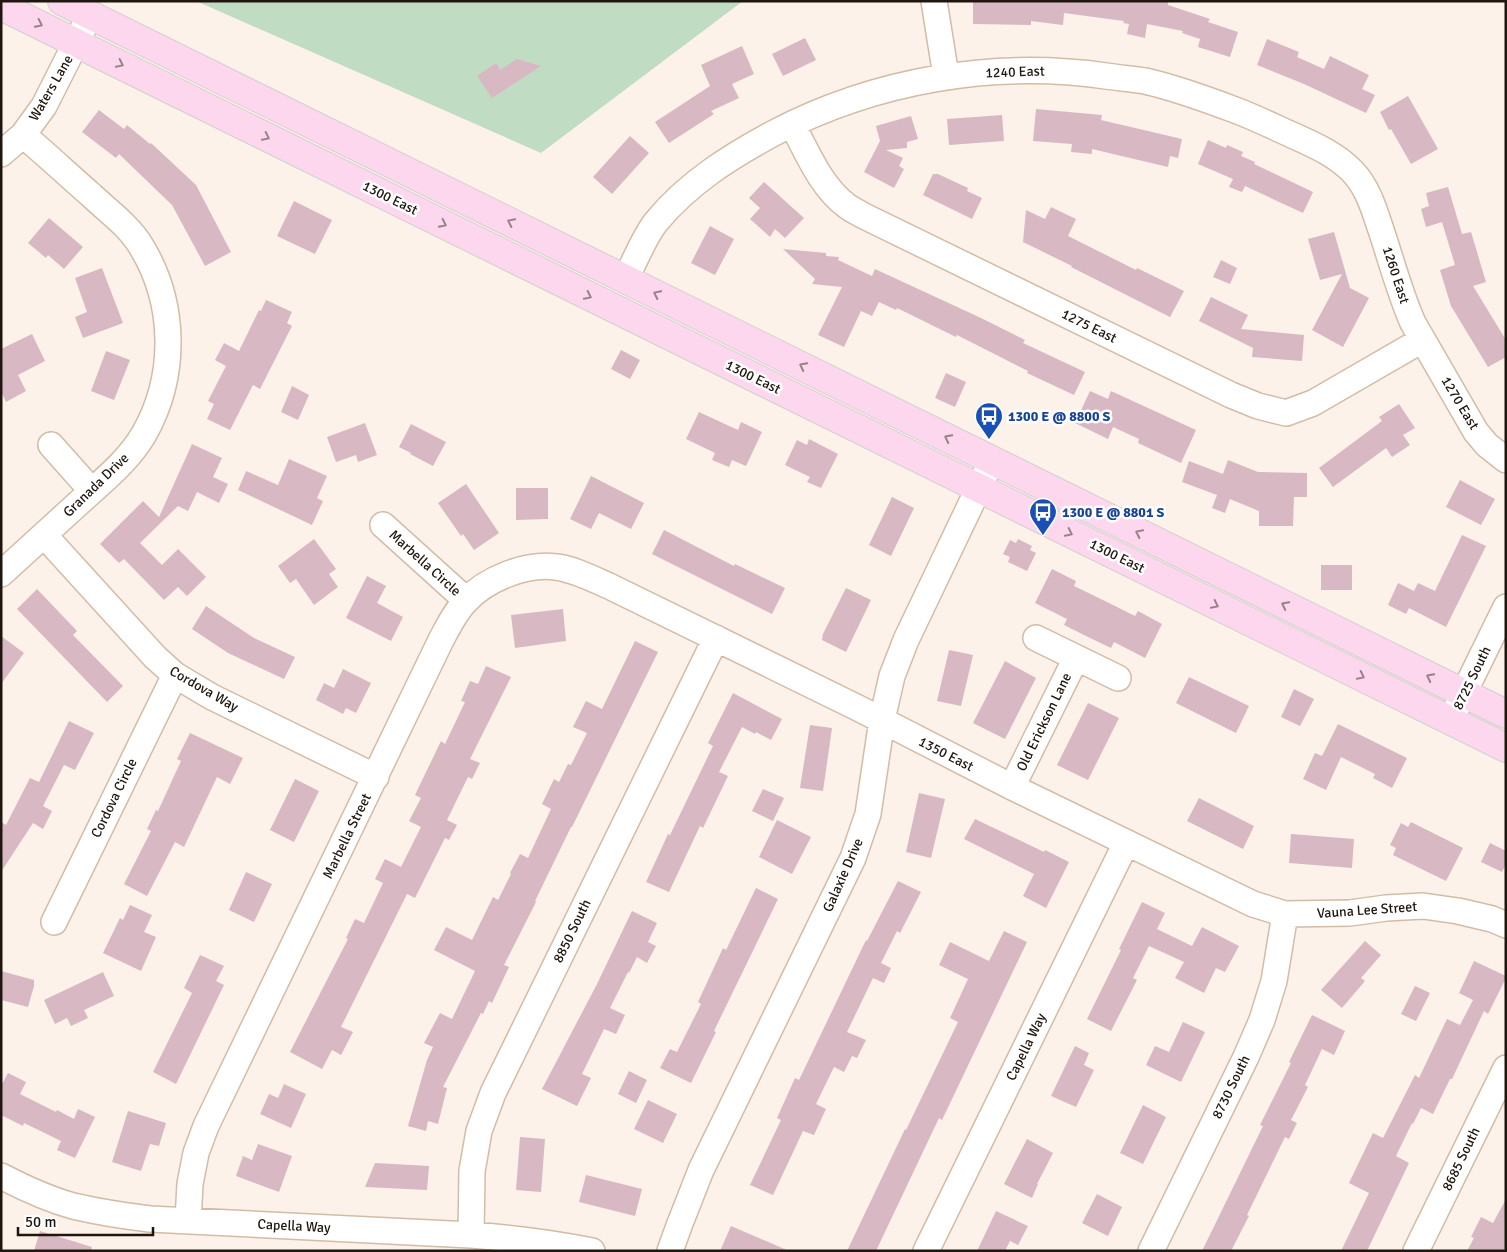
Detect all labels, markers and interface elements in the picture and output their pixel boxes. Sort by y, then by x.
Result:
one-way arrow [34,18,43,28]
street label: Waters Lane [25,52,77,124]
one-way arrow [115,58,124,68]
street label: 1240 East [985,62,1045,82]
one-way arrow [260,131,269,141]
street label: 1300 East [360,177,420,219]
one-way arrow [438,218,447,228]
one-way arrow [507,218,516,229]
street label: 1260 East [1379,244,1413,306]
one-way arrow [583,290,592,300]
one-way arrow [653,290,662,300]
street label: 1275 East [1059,305,1119,347]
street label: 1300 East [723,356,783,398]
one-way arrow [799,362,808,372]
street label: 1270 East [1437,373,1483,433]
bus stop icon: 1300 E @ 8800 S [974,401,1004,440]
place label: 1300 E @ 8800 S [1008,408,1111,425]
one-way arrow [944,434,953,445]
street label: Granada Drive [60,449,132,521]
bus stop icon: 1300 E @ 8801 S [1028,497,1058,536]
place label: 1300 E @ 8801 S [1062,504,1165,521]
street label: Marbella Circle [386,526,464,600]
one-way arrow [1064,527,1073,537]
one-way arrow [1135,529,1144,539]
street label: 1300 East [1087,535,1147,577]
one-way arrow [1210,598,1219,609]
one-way arrow [1281,601,1290,611]
street label: 8725 South [1449,643,1495,713]
street label: Cordova Way [167,662,242,716]
street label: Old Erickson Lane [1013,670,1075,774]
one-way arrow [1356,670,1365,681]
one-way arrow [1427,673,1436,683]
street label: 1350 East [916,733,976,775]
street label: Cordova Circle [87,755,141,841]
street label: Marbella Street [319,791,375,881]
street label: Galaxie Drive [819,835,867,915]
street label: 8850 South [549,896,595,966]
street label: Vauna Lee Street [1316,898,1418,922]
street label: Capella Way [1002,1010,1050,1084]
street label: 8730 South [1208,1052,1254,1122]
street label: 8685 South [1438,1124,1484,1194]
scale bar [18,1204,152,1236]
text: 50 m [25,1213,56,1231]
street label: Capella Way [257,1216,331,1236]

